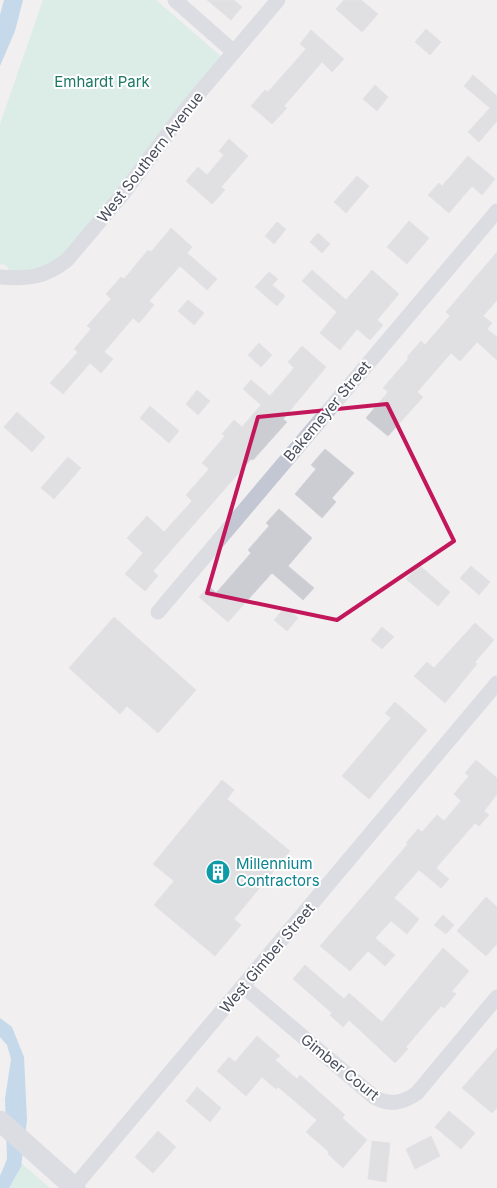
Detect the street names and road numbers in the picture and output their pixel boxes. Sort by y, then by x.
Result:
street label: West Southern Avenue [93,88,207,226]
street label: Bakemeyer Street [279,357,375,465]
street label: West Gimber Street [215,899,319,1017]
street label: Gimber Court [297,1030,383,1104]

